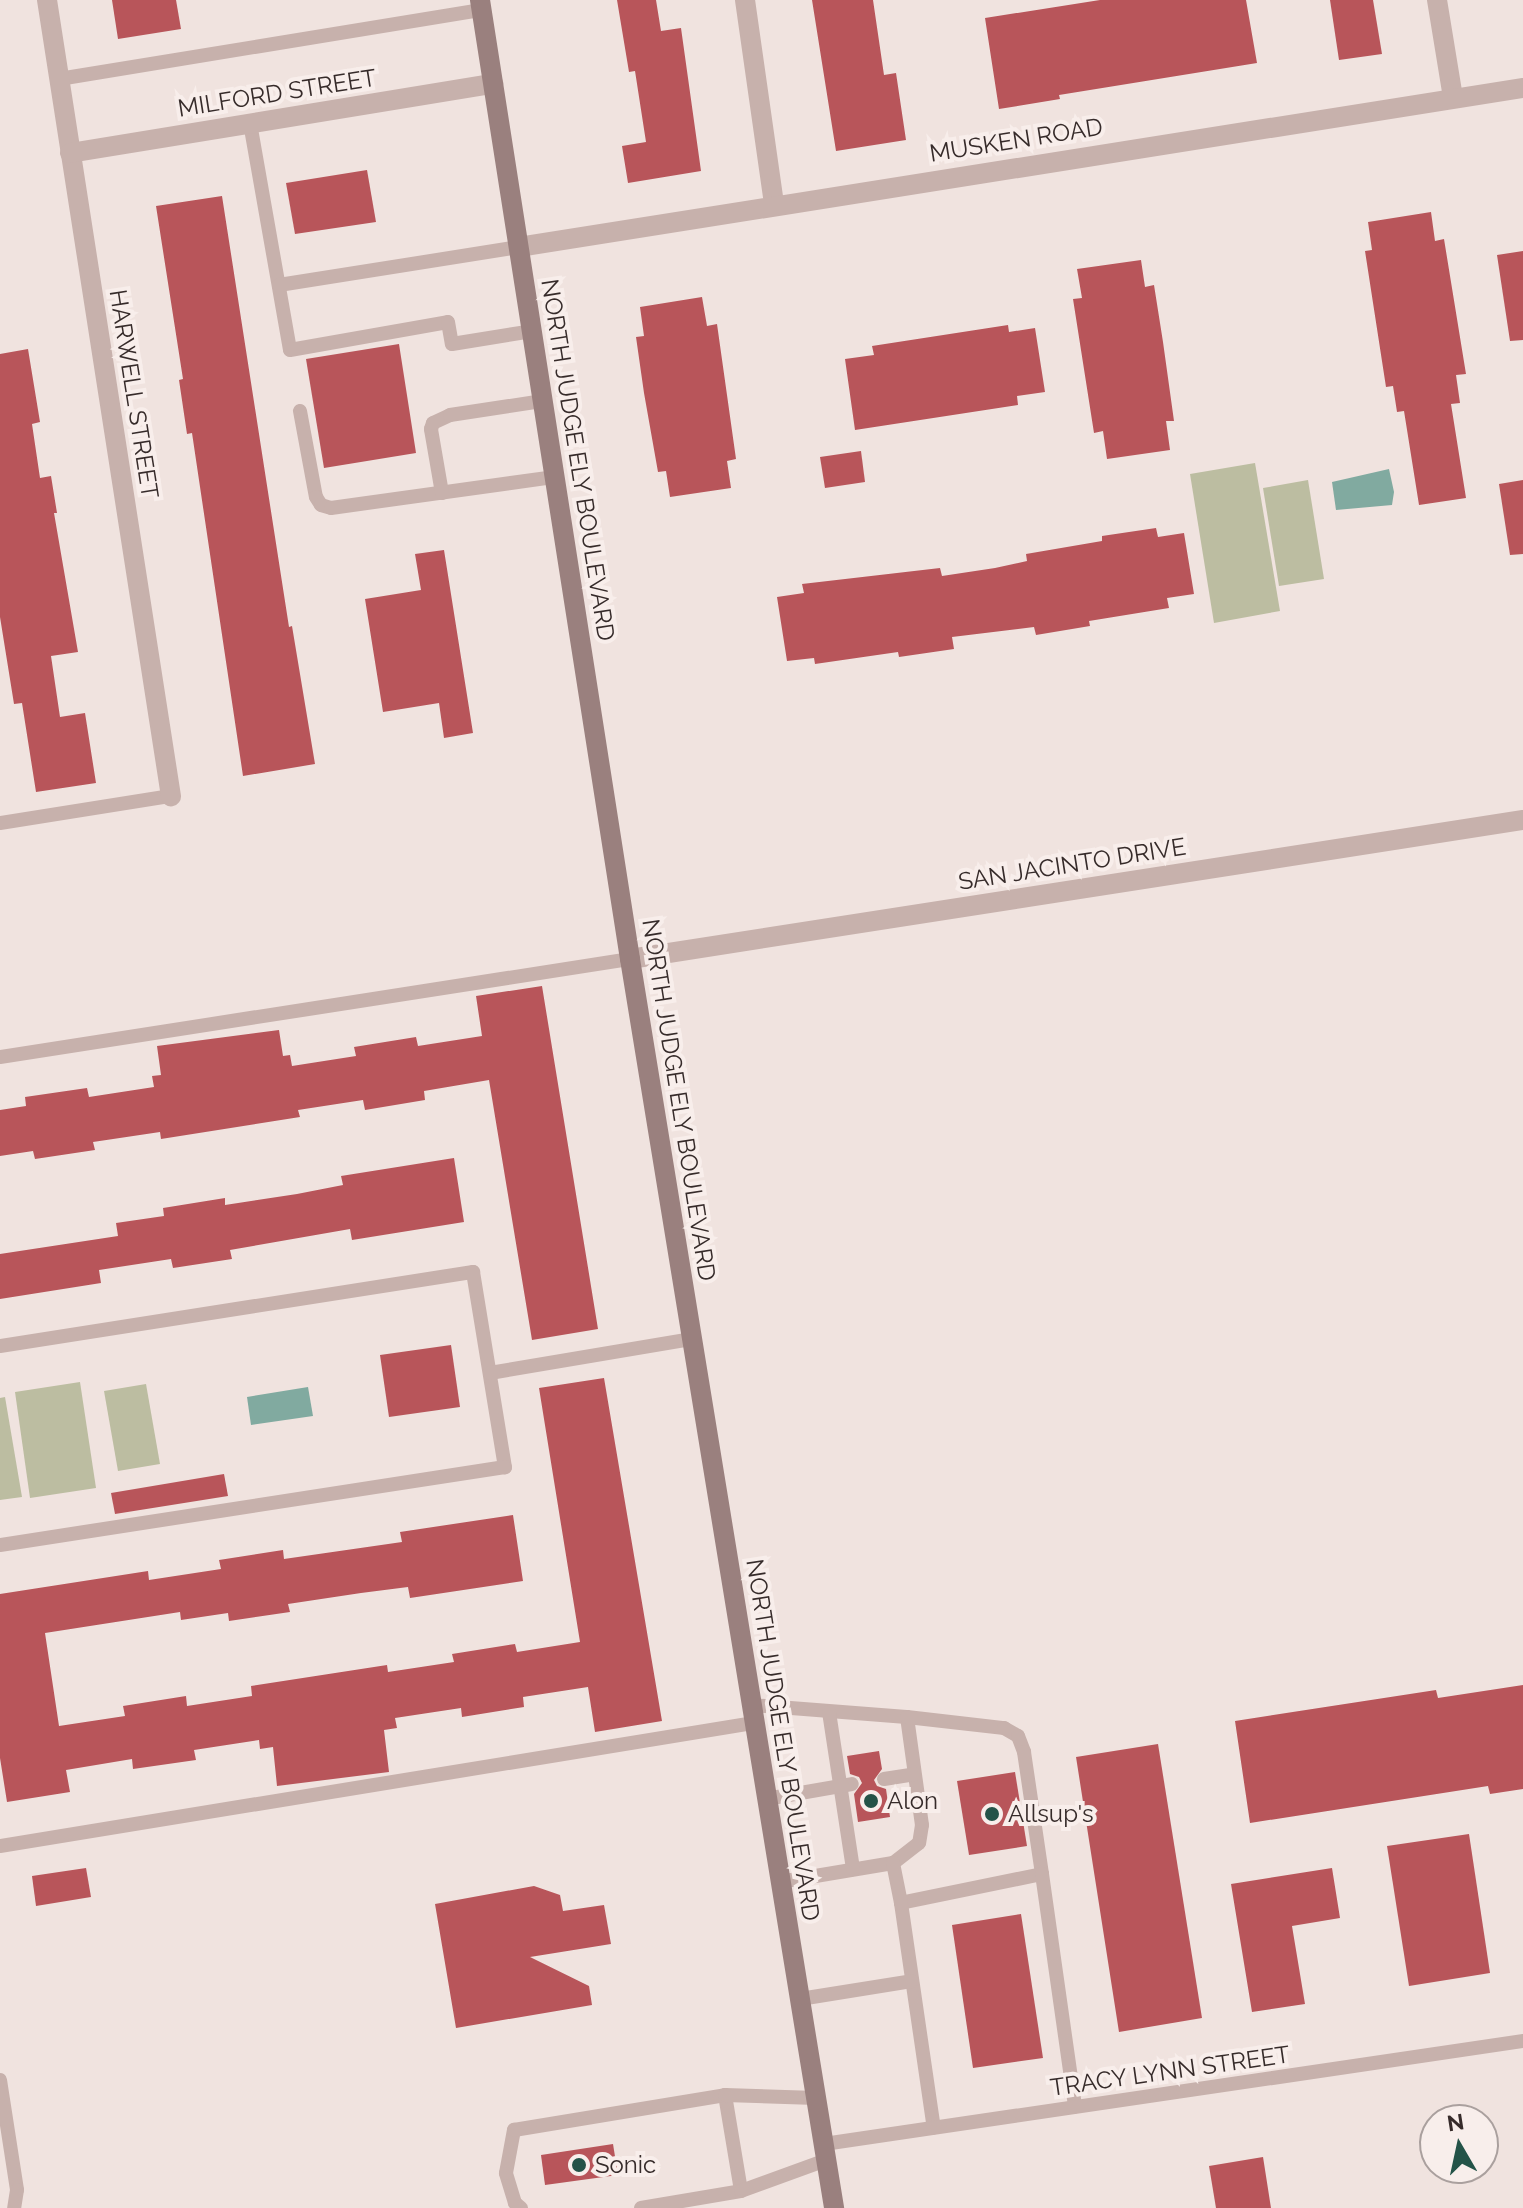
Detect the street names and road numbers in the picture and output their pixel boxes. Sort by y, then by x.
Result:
street label: MILFORD STREET [176,63,378,123]
street label: MUSKEN ROAD [927,112,1105,168]
street label: NORTH JUDGE ELY BOULEVARD [535,276,621,644]
street label: HARWELL STREET [103,287,165,501]
street label: SAN JACINTO DRIVE [956,832,1188,896]
street label: NORTH JUDGE ELY BOULEVARD [636,916,722,1284]
street label: NORTH JUDGE ELY BOULEVARD [740,1556,826,1924]
street label: TRACY LYNN STREET [1048,2040,1292,2102]

